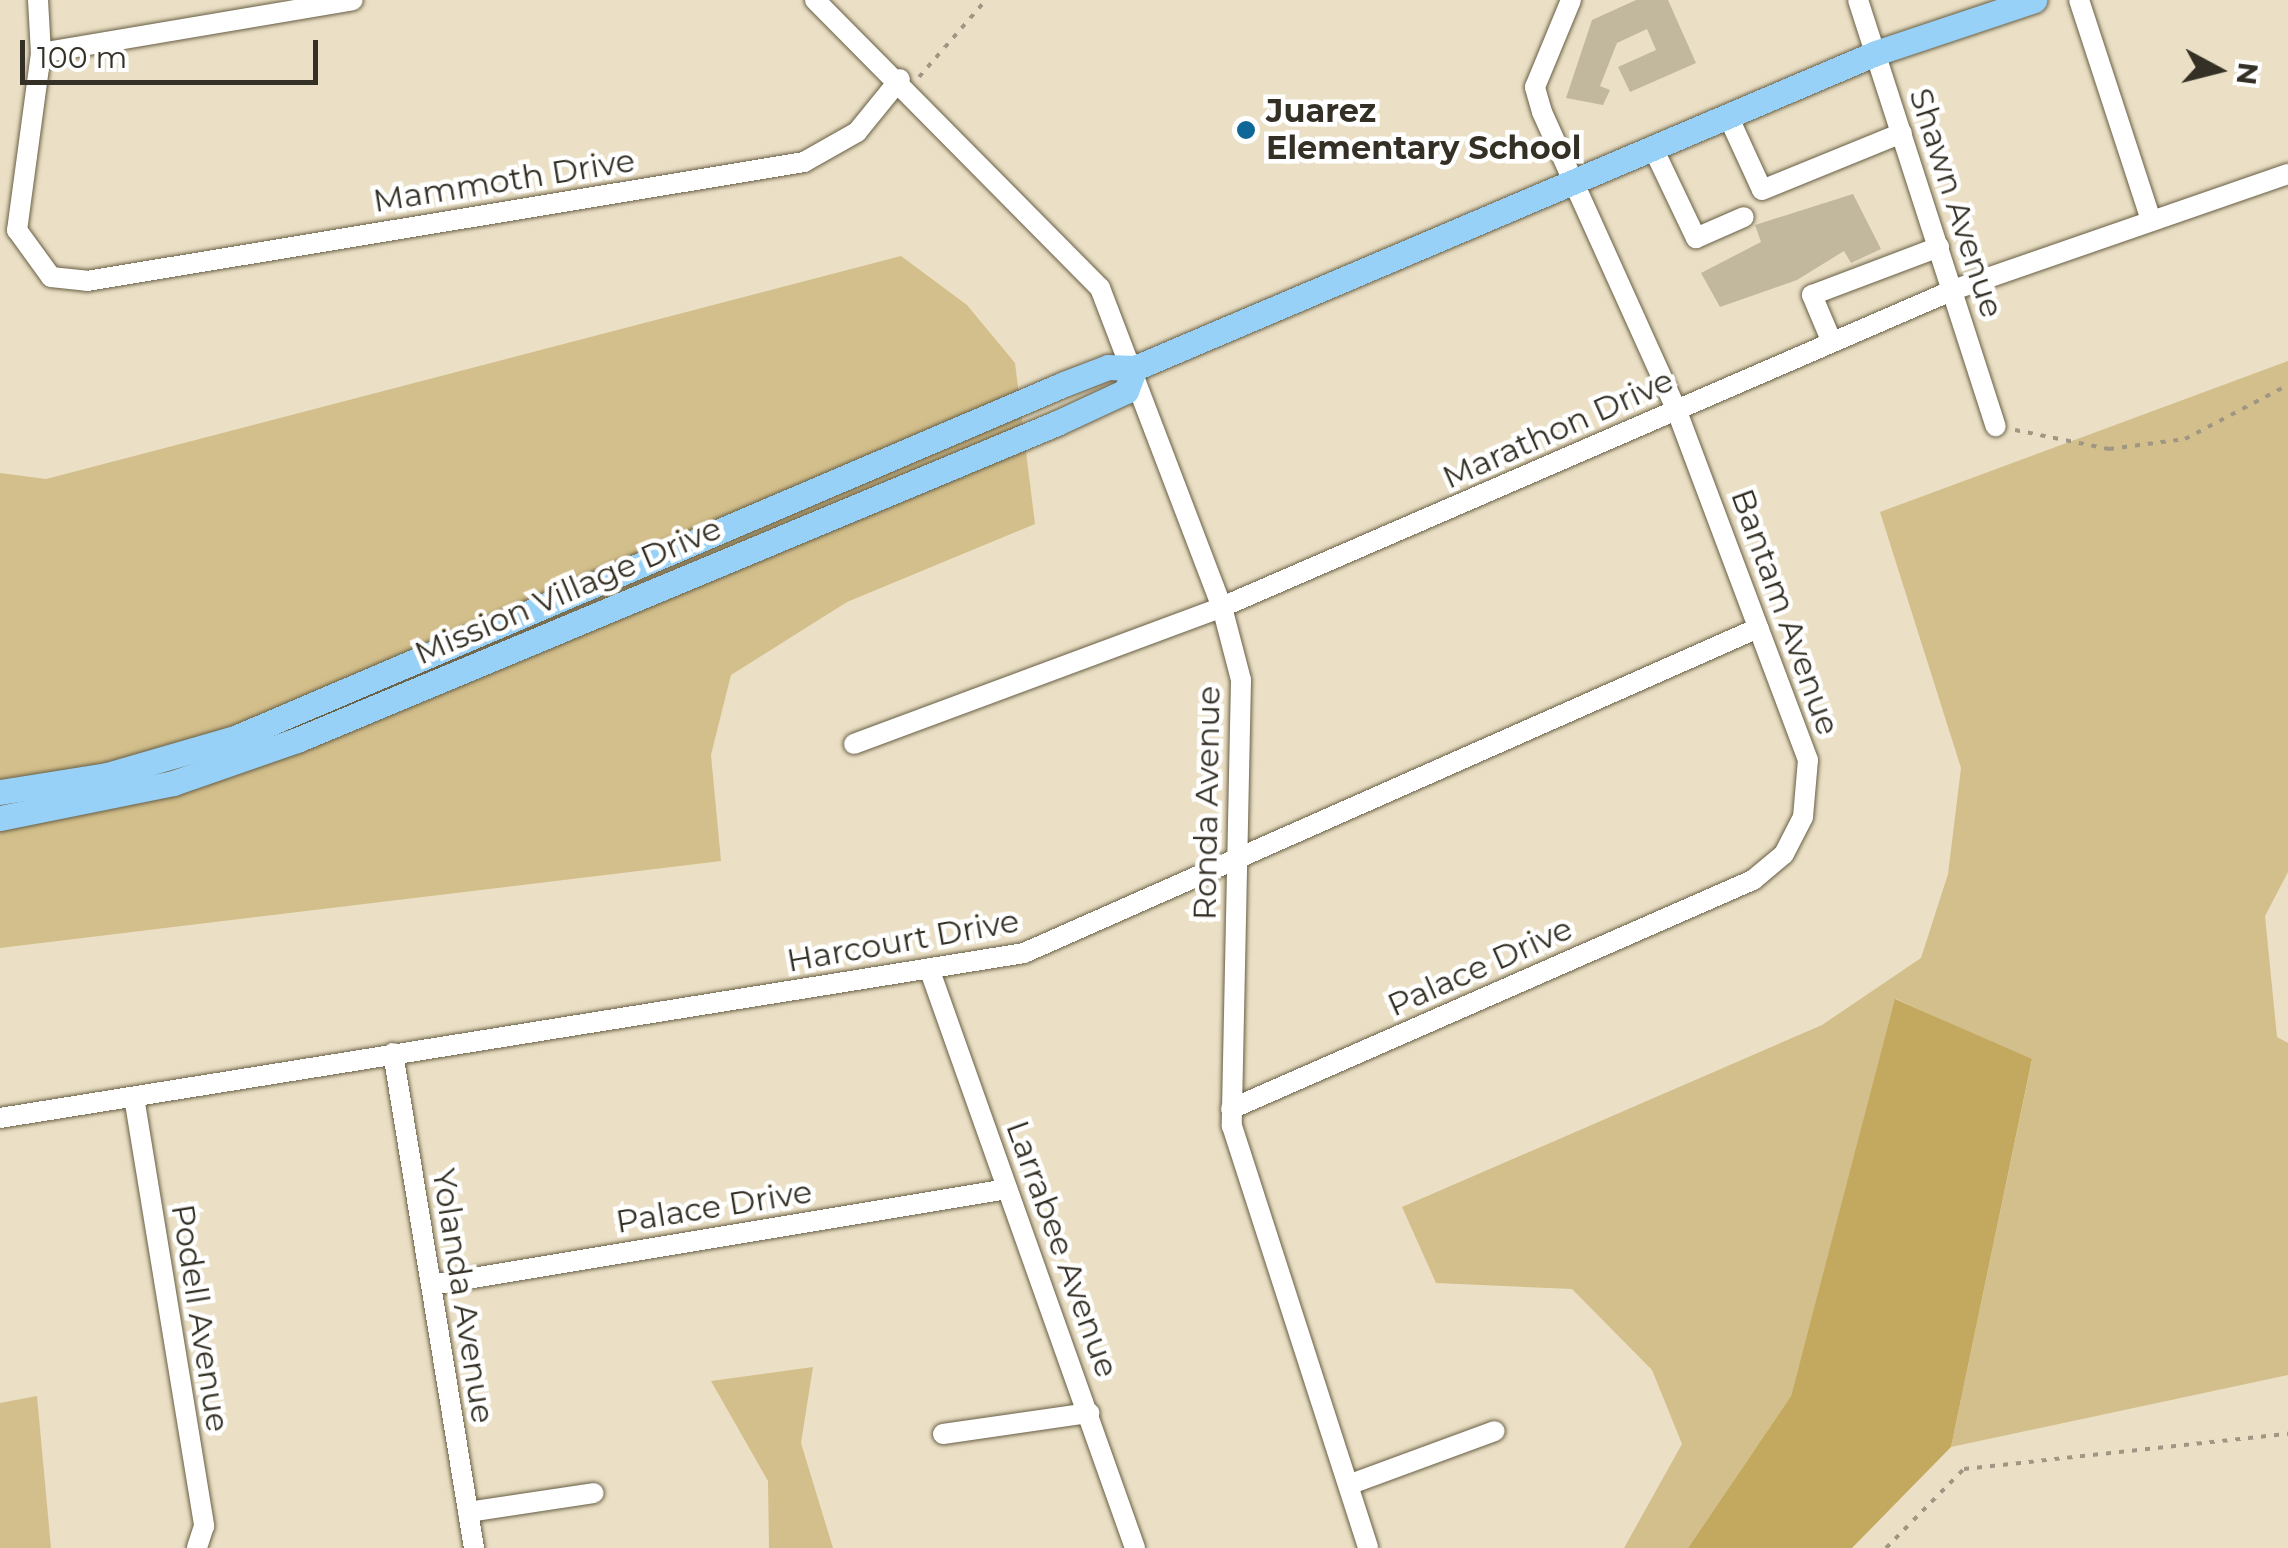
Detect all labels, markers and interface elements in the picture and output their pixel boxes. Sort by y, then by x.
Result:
scale bar [25,20,322,82]
north arrow [2168,20,2268,120]
text: 100 m [37,39,127,76]
text: N [2230,60,2266,87]
street label: Shawn Avenue [1901,84,2011,322]
place label: Juarez Elementary School [1266,93,1581,168]
marker: Juarez Elementary School [1235,119,1257,141]
street label: Mammoth Drive [371,141,637,221]
street label: Marathon Drive [1437,361,1679,497]
street label: Bantam Avenue [1723,484,1847,740]
street label: Mission Village Drive [409,509,727,673]
street label: Ronda Avenue [1186,685,1228,921]
street label: Harcourt Drive [784,902,1022,980]
street label: Palace Drive [1382,909,1578,1025]
street label: Larrabee Avenue [998,1115,1126,1383]
street label: Yolanda Avenue [424,1166,502,1426]
street label: Palace Drive [613,1173,815,1241]
street label: Podell Avenue [163,1201,237,1435]

